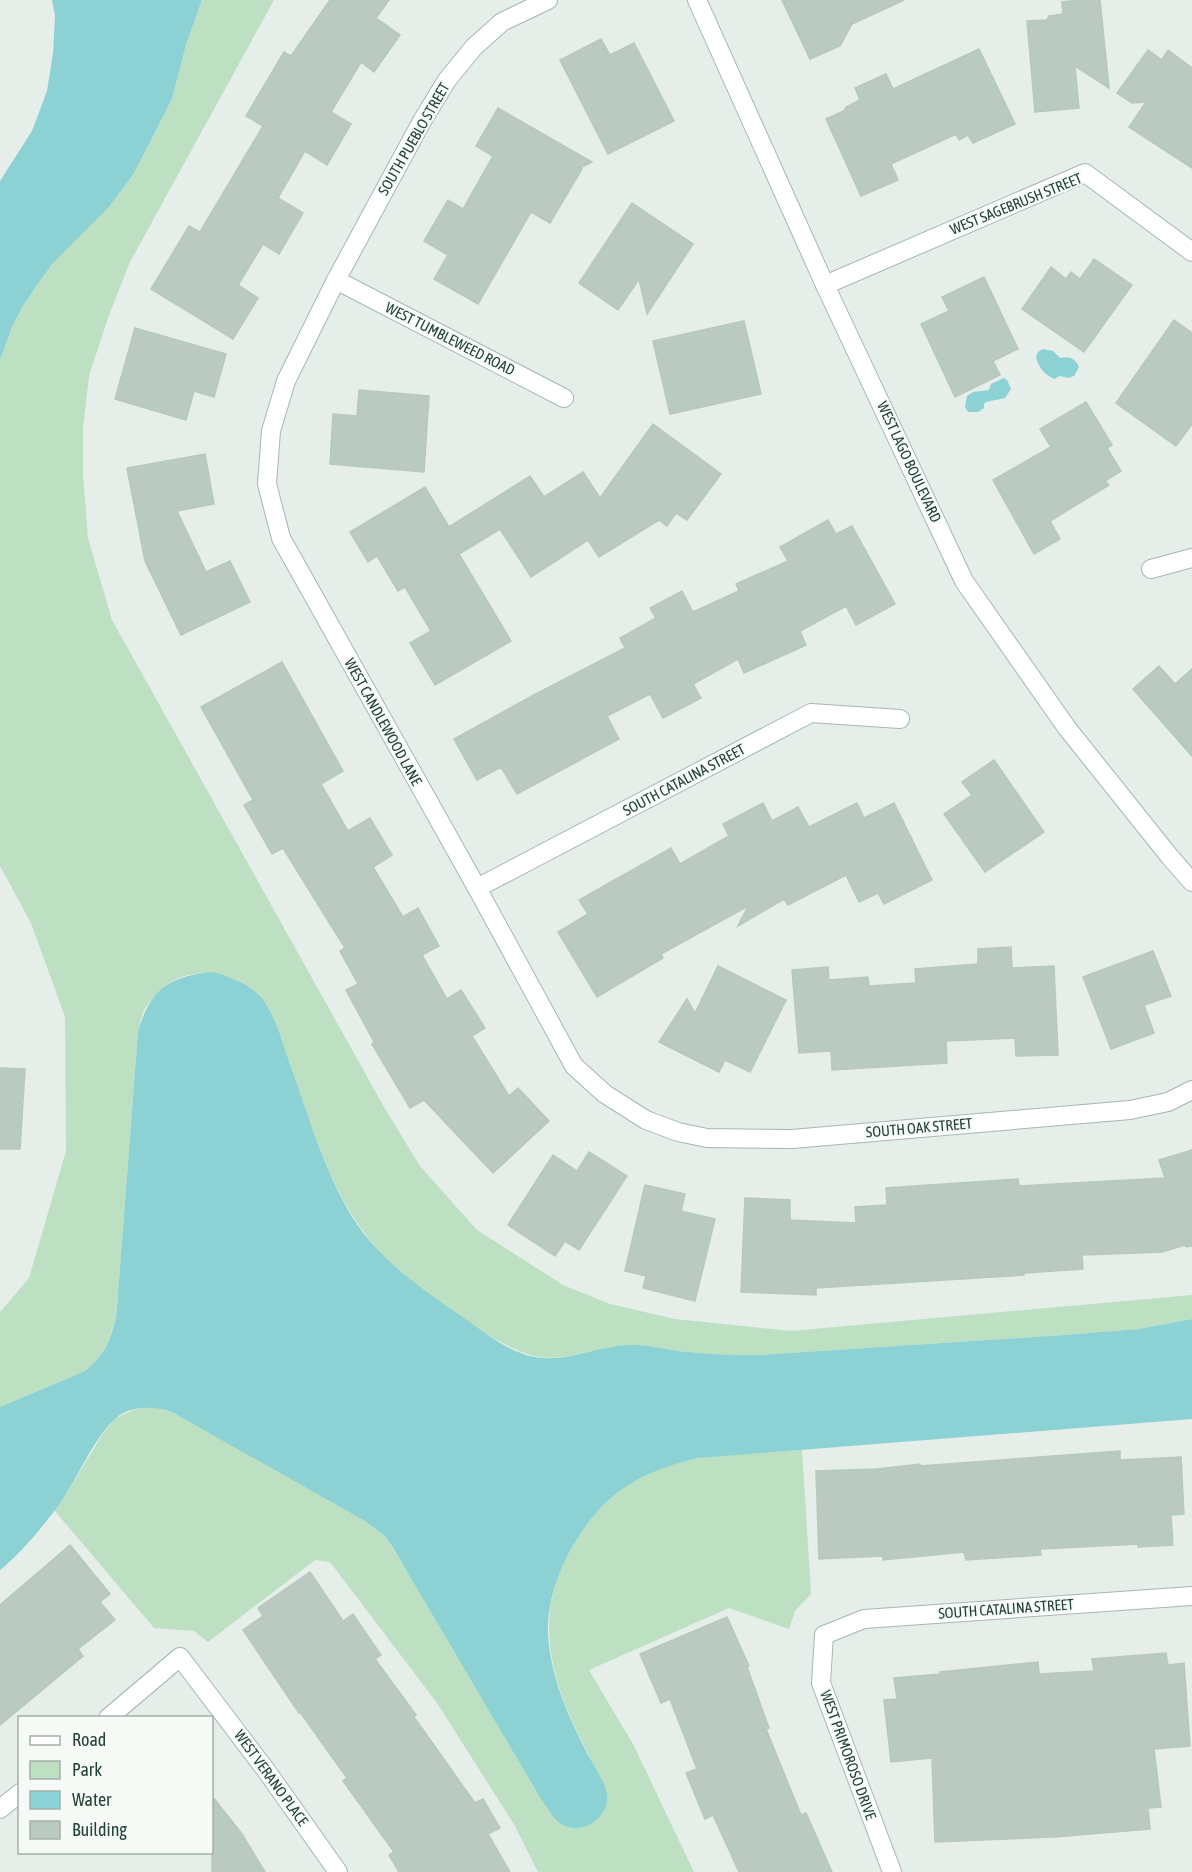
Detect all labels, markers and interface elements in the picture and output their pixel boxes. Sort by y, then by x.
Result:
street label: SOUTH PUEBLO STREET [374,79,453,198]
street label: WEST SAGEBRUSH STREET [948,169,1085,238]
street label: WEST TUMBLEWEED ROAD [383,299,518,379]
street label: WEST LAGO BOULEVARD [874,399,945,525]
street label: WEST CANDLEWOOD LANE [341,655,426,789]
street label: SOUTH CATALINA STREET [620,740,748,819]
street label: SOUTH OAK STREET [865,1114,973,1141]
street label: SOUTH CATALINA STREET [938,1595,1075,1622]
street label: WEST PRIMOROSO DRIVE [817,1688,880,1822]
legend [18,1716,213,1854]
street label: WEST VERANO PLACE [231,1727,312,1829]
text: Road [72,1729,106,1750]
text: Park [72,1759,102,1780]
text: Water [72,1789,112,1810]
text: Building [72,1819,127,1840]

